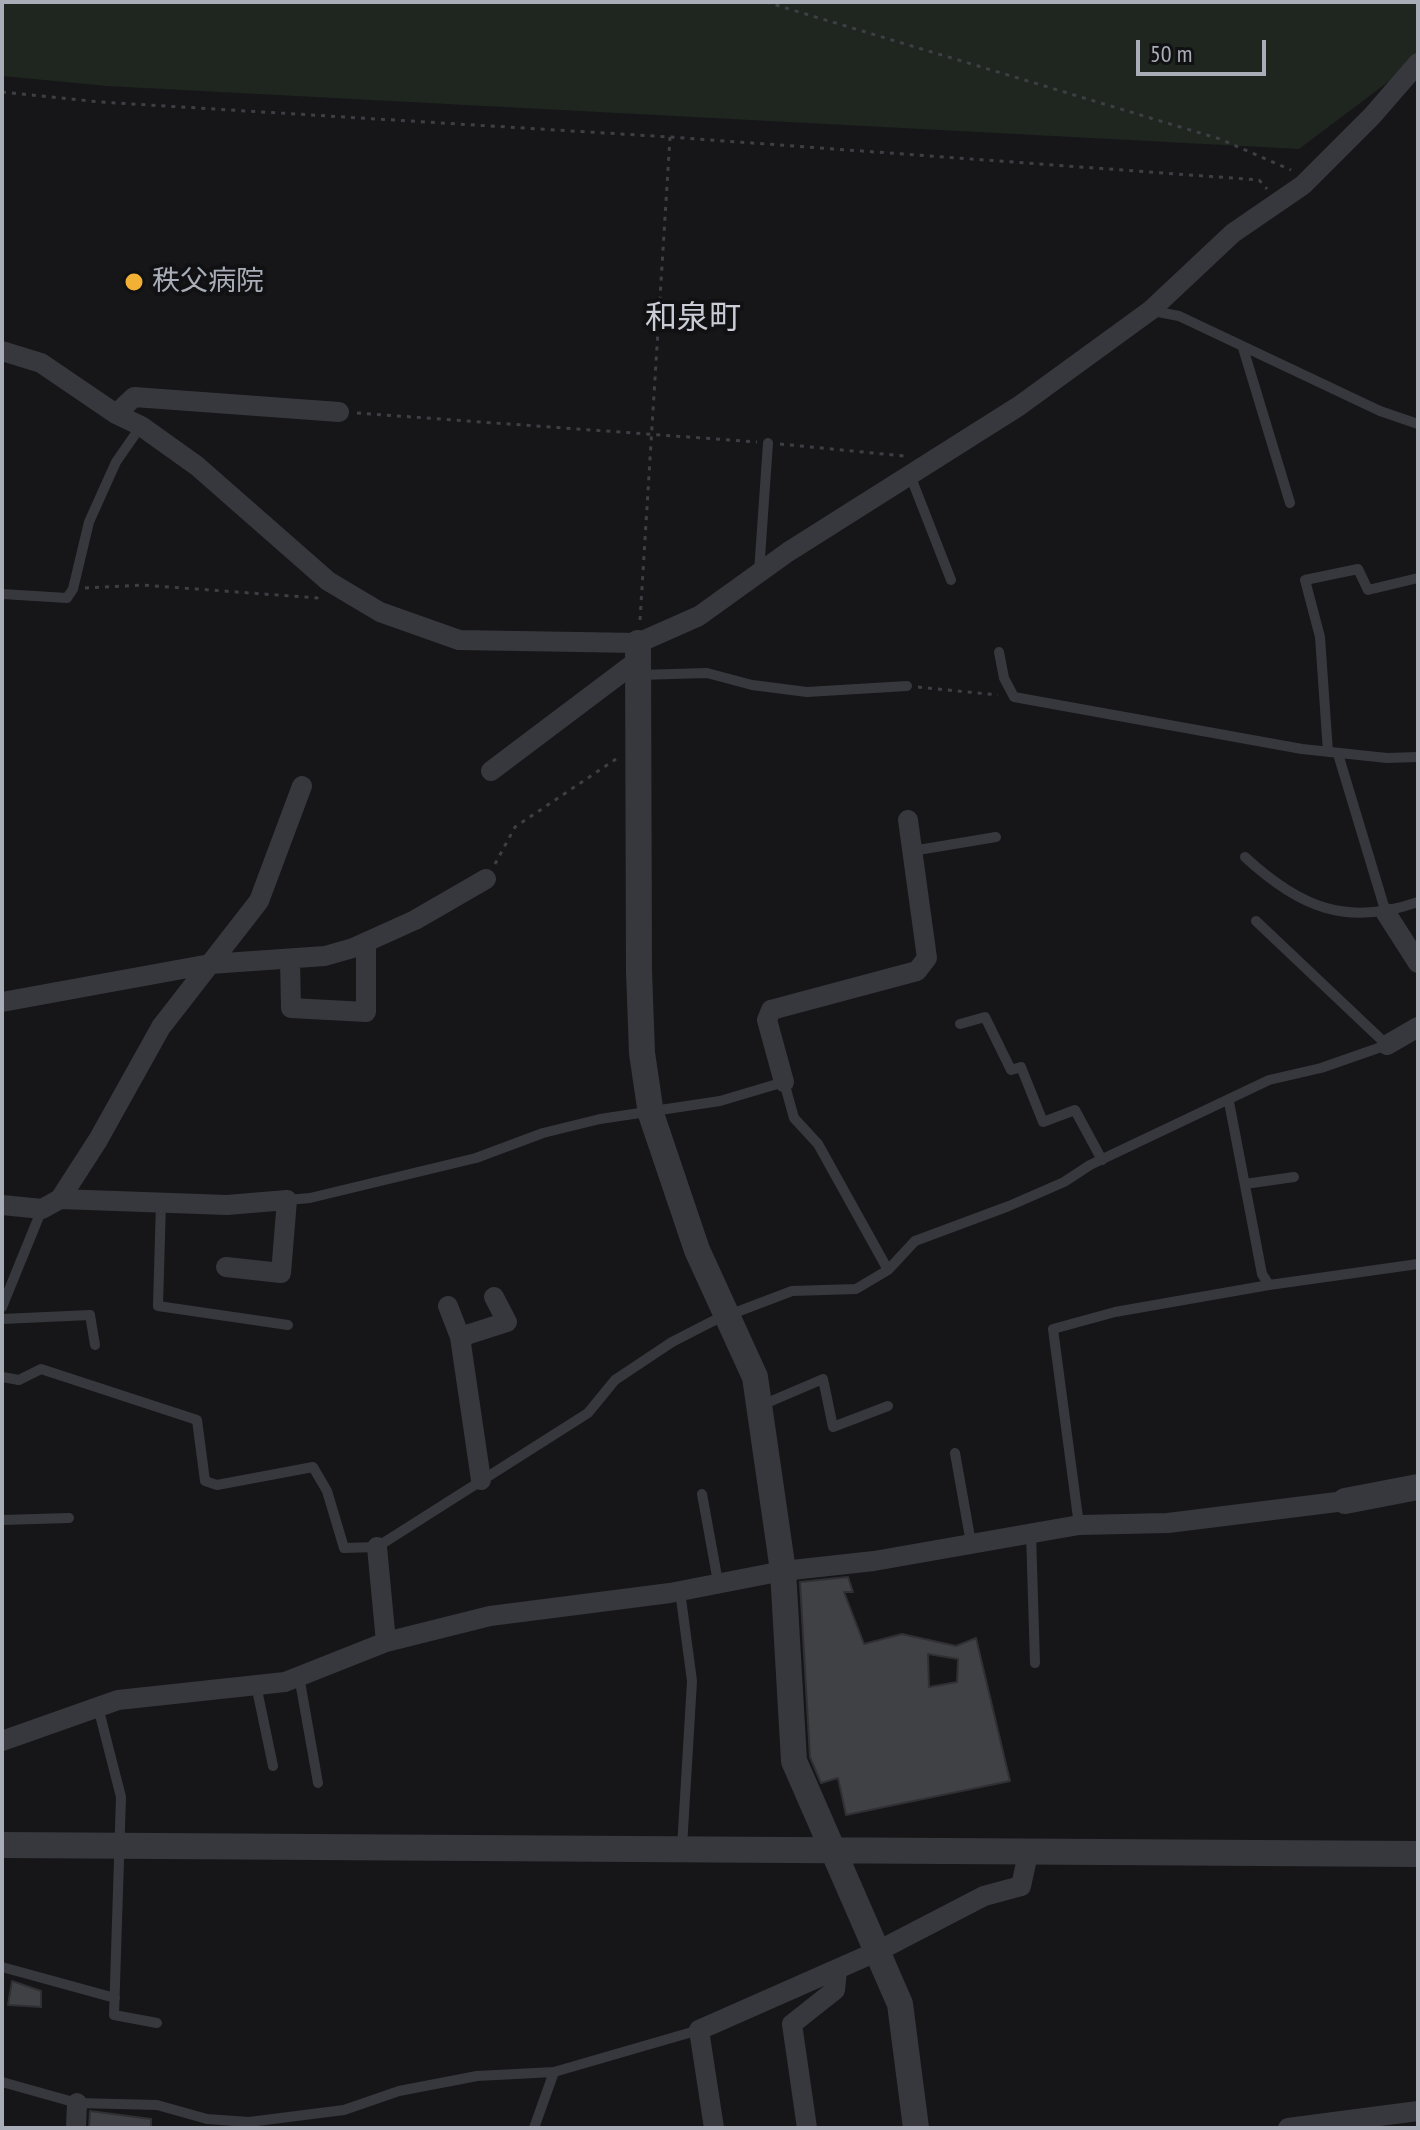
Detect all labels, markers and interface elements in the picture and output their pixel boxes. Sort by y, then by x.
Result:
scale bar [1140,24,1270,74]
text: 50 m [1150,38,1192,69]
place label: 秩父病院 [152,265,264,299]
marker: 秩父病院 [123,271,145,293]
district label: 和泉町 [645,300,741,338]

